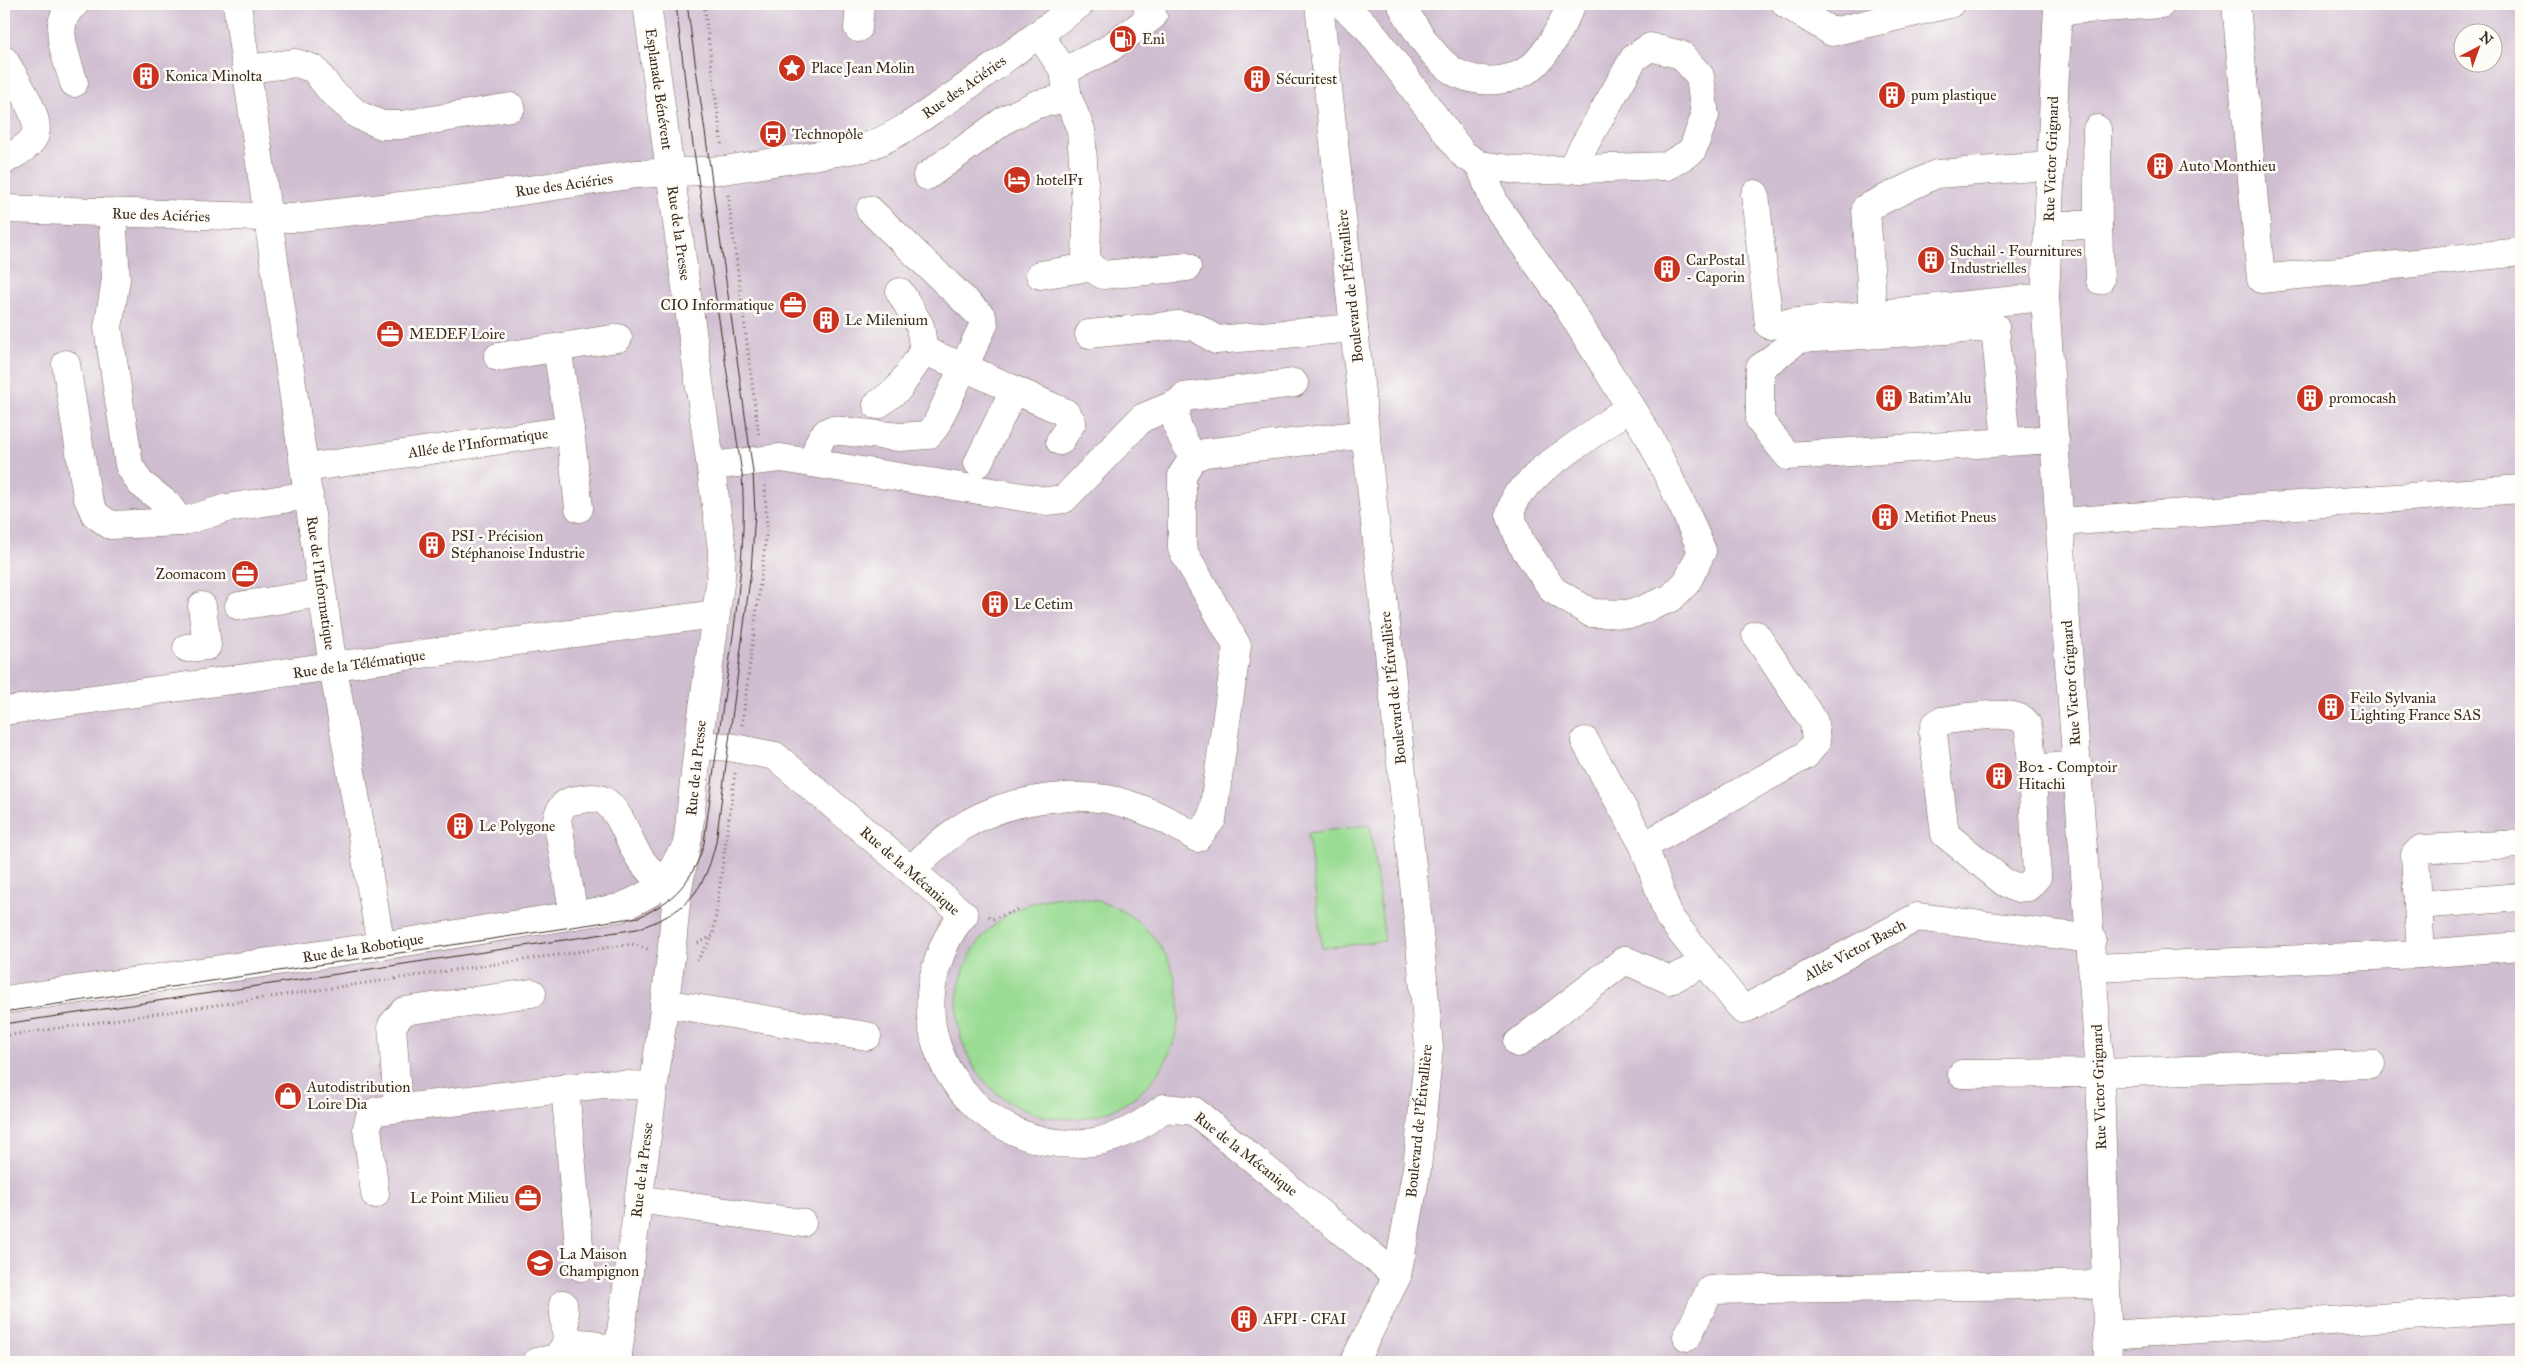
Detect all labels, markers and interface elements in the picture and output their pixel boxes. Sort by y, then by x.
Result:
north arrow [2452,22,2502,72]
fuel station icon: Eni [1108,24,1138,54]
street label: Esplanade Bénévent [642,27,677,152]
text: N [2476,28,2496,49]
place label: Eni [1142,30,1165,48]
street label: Rue des Aciéries [919,51,1009,123]
place icon: Place Jean Molin [777,53,807,83]
place label: Place Jean Molin [811,59,915,78]
building icon: Konica Minolta [131,61,161,91]
building icon: Sécuritest [1242,64,1272,94]
place label: Konica Minolta [165,67,263,85]
place label: Sécuritest [1276,70,1338,88]
building icon: pum plastique [1877,80,1907,110]
place label: pum plastique [1910,86,1996,105]
street label: Rue Victor Grignard [2040,95,2062,222]
bus stop icon: Technopôle [758,119,788,149]
place label: Technopôle [792,125,863,143]
building icon: Auto Monthieu [2145,151,2175,181]
place label: Auto Monthieu [2178,157,2276,175]
hotel icon: hotelF1 [1002,165,1032,195]
street label: Rue des Aciéries [514,169,614,201]
place label: hotelF1 [1036,171,1083,189]
street label: Rue de la Presse [663,184,695,282]
street label: Rue des Aciéries [111,204,211,226]
street label: Boulevard de l'Étivallière [1332,208,1367,364]
place label: Suchail - Fournitures Industrielles [1950,242,2082,277]
building icon: Suchail - Fournitures Industrielles [1916,245,1946,275]
place label: CarPostal - Caporin [1686,251,1746,286]
building icon: CarPostal - Caporin [1652,254,1682,284]
office icon: CIO Informatique [778,290,808,320]
place label: CIO Informatique [660,296,774,315]
building icon: Le Milenium [811,305,841,335]
place label: Le Milenium [845,311,929,329]
office icon: MEDEF Loire [375,319,405,349]
place label: MEDEF Loire [409,325,505,343]
building icon: Batim'Alu [1874,383,1904,413]
building icon: promocash [2295,383,2325,413]
place label: Batim'Alu [1908,389,1971,407]
place label: promocash [2328,389,2397,407]
street label: Allée de l'Informatique [406,424,549,463]
building icon: Metifiot Pneus [1870,502,1900,532]
place label: Metifiot Pneus [1904,508,1996,526]
street label: Rue de l'Informatique [302,515,339,651]
place label: PSI - Précision Stéphanoise Industrie [451,527,585,562]
building icon: PSI - Précision Stéphanoise Industrie [417,530,447,560]
office icon: Zoomacom [230,559,260,589]
place label: Zoomacom [156,565,226,583]
building icon: Le Cetim [980,589,1010,619]
place label: Le Cetim [1014,595,1073,613]
street label: Boulevard de l'Étivallière [1375,610,1410,766]
street label: Rue Victor Grignard [2058,619,2084,746]
street label: Rue de la Télématique [292,646,427,683]
place label: Feilo Sylvania Lighting France SAS [2350,689,2481,724]
building icon: Feilo Sylvania Lighting France SAS [2316,692,2346,722]
street label: Rue de la Presse [682,719,710,817]
place label: B02 - Comptoir Hitachi [2018,758,2118,793]
building icon: B02 - Comptoir Hitachi [1984,761,2014,791]
building icon: Le Polygone [445,811,475,841]
place label: Le Polygone [479,817,555,835]
street label: Rue de la Mécanique [856,823,964,920]
street label: Allée Victor Basch [1800,915,1910,985]
street label: Rue de la Robotique [301,930,425,967]
street label: Rue Victor Grignard [2088,1023,2110,1150]
street label: Boulevard de l'Étivallière [1401,1043,1436,1199]
place label: Autodistribution Loire Dia [306,1078,410,1113]
shop icon: Autodistribution Loire Dia [273,1081,303,1111]
street label: Rue de la Mécanique [1190,1108,1301,1201]
street label: Rue de la Presse [627,1121,657,1219]
office icon: Le Point Milieu [513,1183,543,1213]
place label: Le Point Milieu [410,1189,509,1207]
place label: La Maison Champignon [559,1245,639,1280]
school or university icon: La Maison Champignon [525,1248,555,1278]
building icon: AFPI - CFAI [1229,1304,1259,1334]
place label: AFPI - CFAI [1262,1310,1346,1328]

